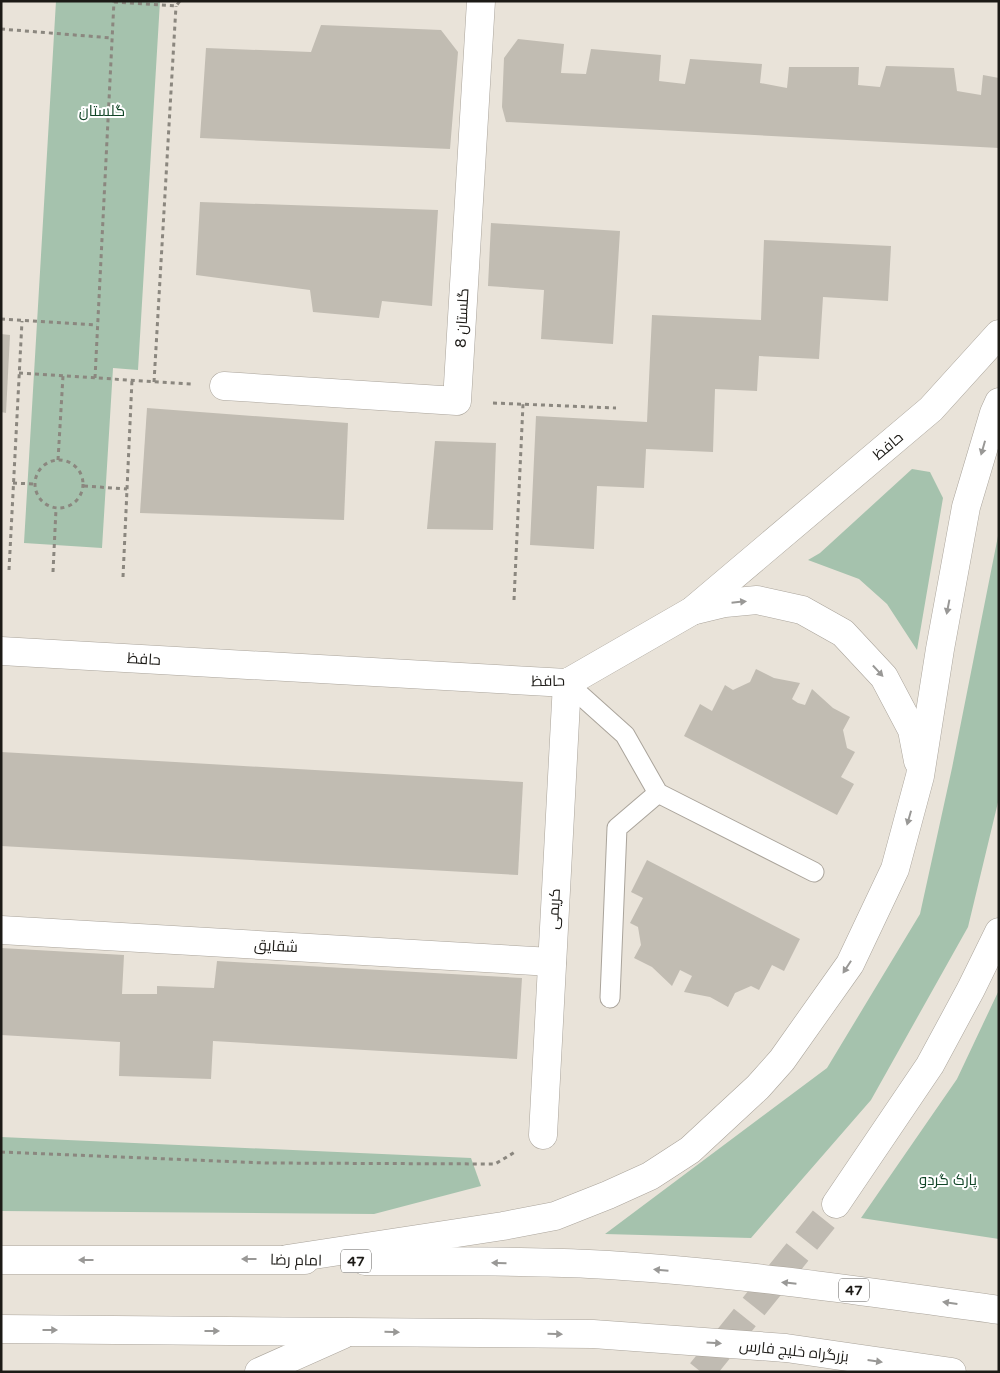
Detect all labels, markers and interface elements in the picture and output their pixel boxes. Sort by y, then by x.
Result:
park label: گلستان [79,102,125,121]
street label: گلستان 8 [451,288,474,348]
street label: حافظ [869,428,907,464]
one-way arrow [979,441,987,456]
one-way arrow [732,597,748,605]
one-way arrow [943,599,951,615]
street label: حافظ [127,649,161,669]
one-way arrow [872,664,884,676]
street label: حافظ [531,672,565,690]
one-way arrow [905,810,913,825]
street label: کریمی [544,888,565,930]
street label: شقایق [254,936,298,957]
one-way arrow [842,961,852,974]
park label: پارک گردو [919,1171,977,1190]
road number: 47 [341,1250,371,1272]
street label: امام رضا [270,1251,322,1270]
one-way arrow [240,1255,256,1263]
one-way arrow [78,1256,94,1264]
one-way arrow [490,1259,506,1267]
one-way arrow [653,1266,669,1274]
road number: 47 [839,1278,869,1302]
one-way arrow [781,1279,797,1287]
one-way arrow [942,1299,958,1307]
one-way arrow [42,1326,58,1334]
one-way arrow [205,1327,221,1335]
one-way arrow [385,1328,401,1336]
one-way arrow [547,1330,563,1338]
street label: بزرگراه خلیج فارس [738,1336,850,1368]
one-way arrow [706,1339,722,1347]
one-way arrow [868,1357,884,1365]

